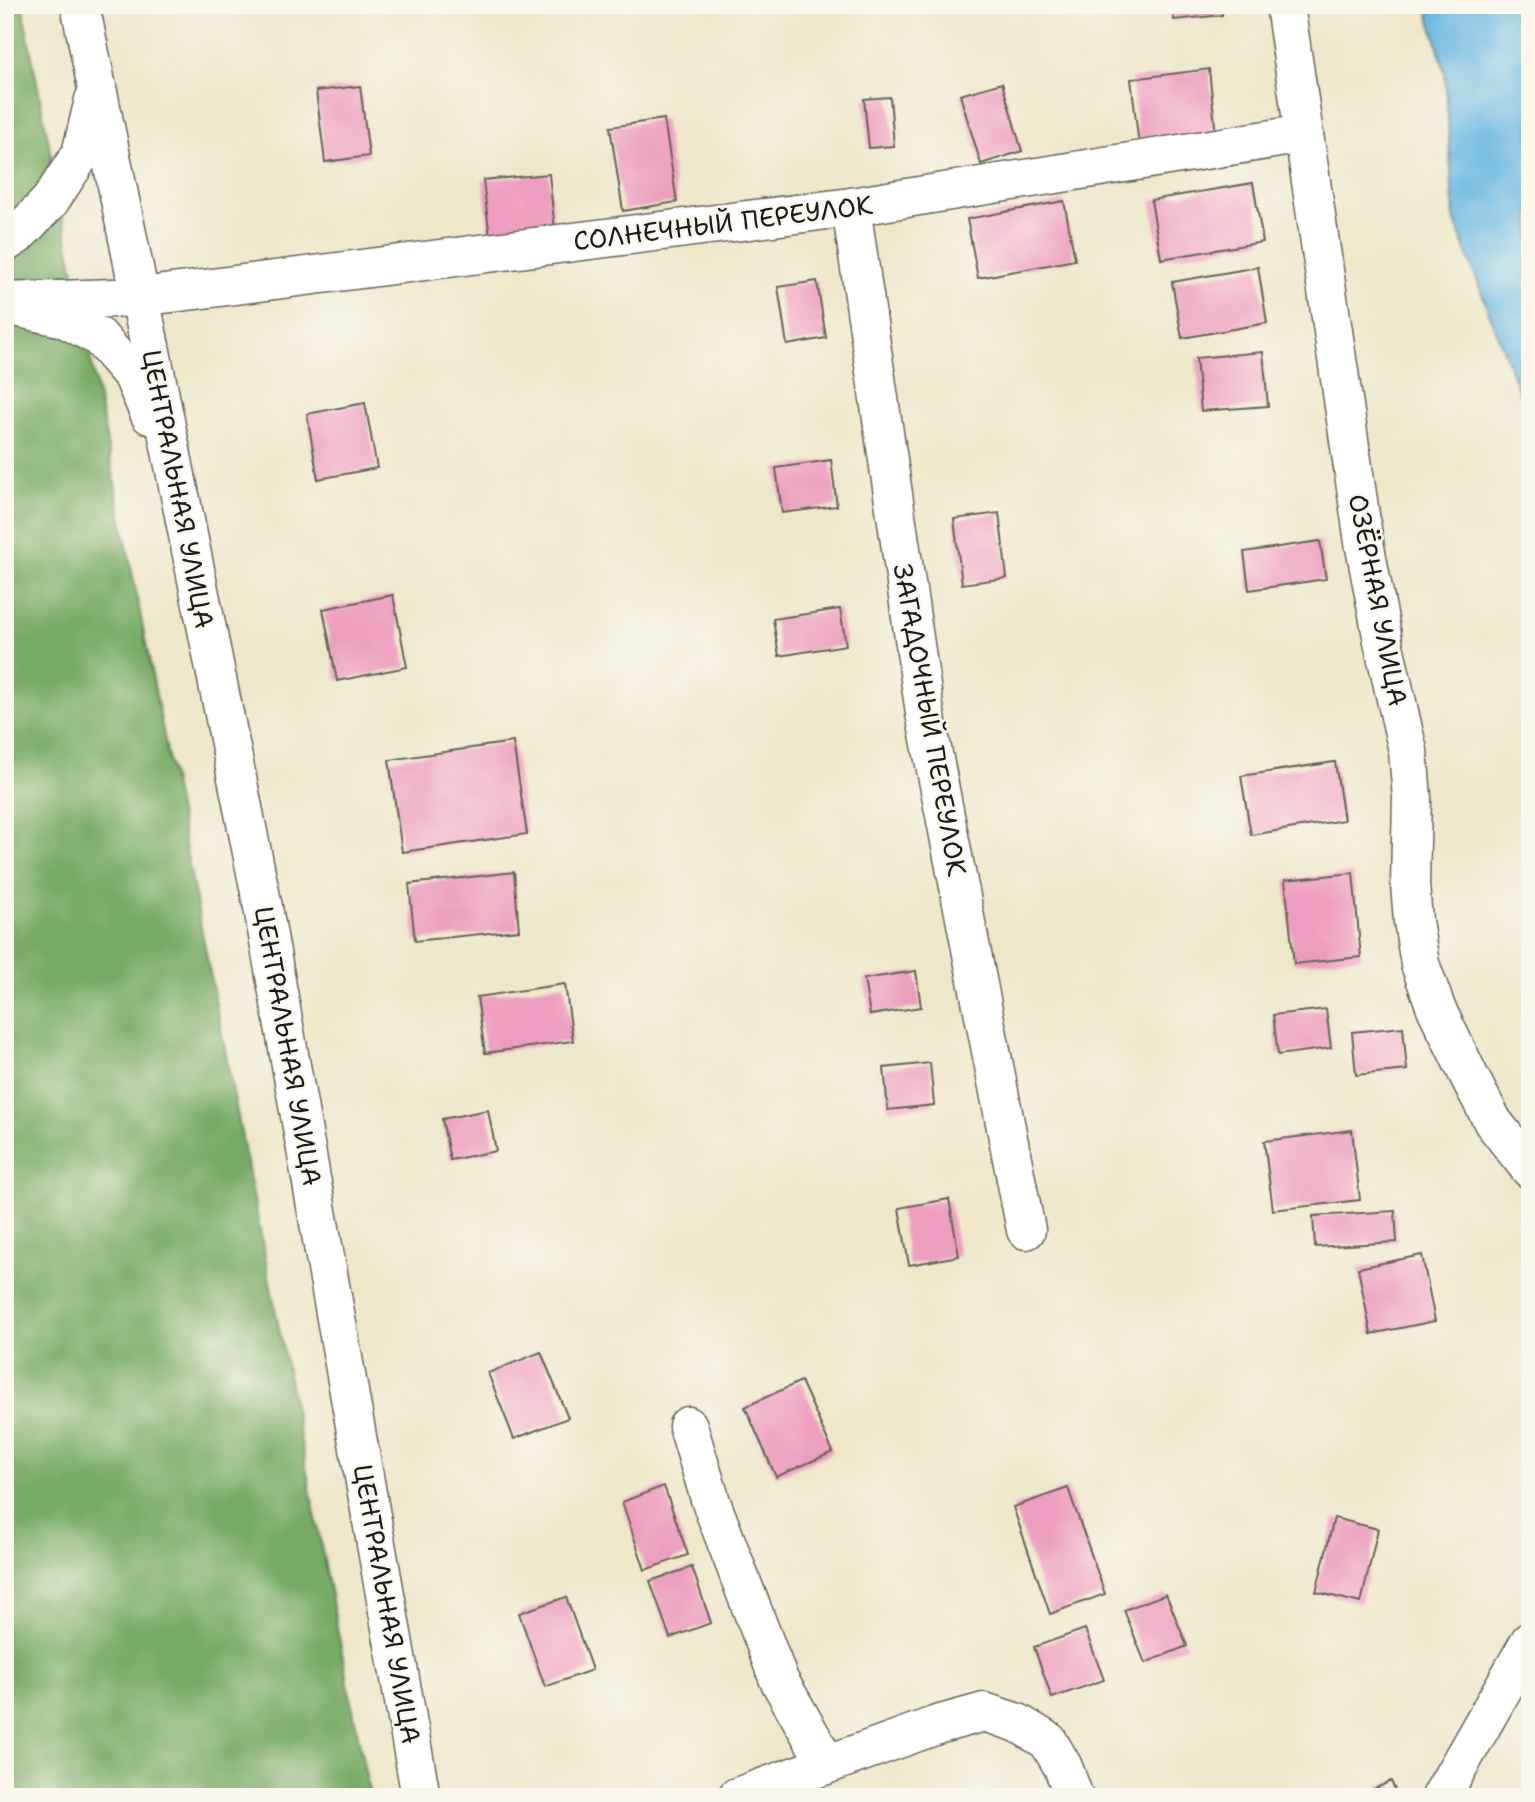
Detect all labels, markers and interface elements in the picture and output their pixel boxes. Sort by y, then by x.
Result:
street label: СОЛНЕЧНЫЙ ПЕРЕУЛОК [571,187,875,258]
street label: ЦЕНТРАЛЬНАЯ УЛИЦА [134,347,223,631]
street label: ОЗЁРНАЯ УЛИЦА [1341,491,1416,709]
street label: ЗАГАДОЧНЫЙ ПЕРЕУЛОК [886,561,975,879]
street label: ЦЕНТРАЛЬНАЯ УЛИЦА [247,903,330,1188]
street label: ЦЕНТРАЛЬНАЯ УЛИЦА [346,1461,429,1746]

